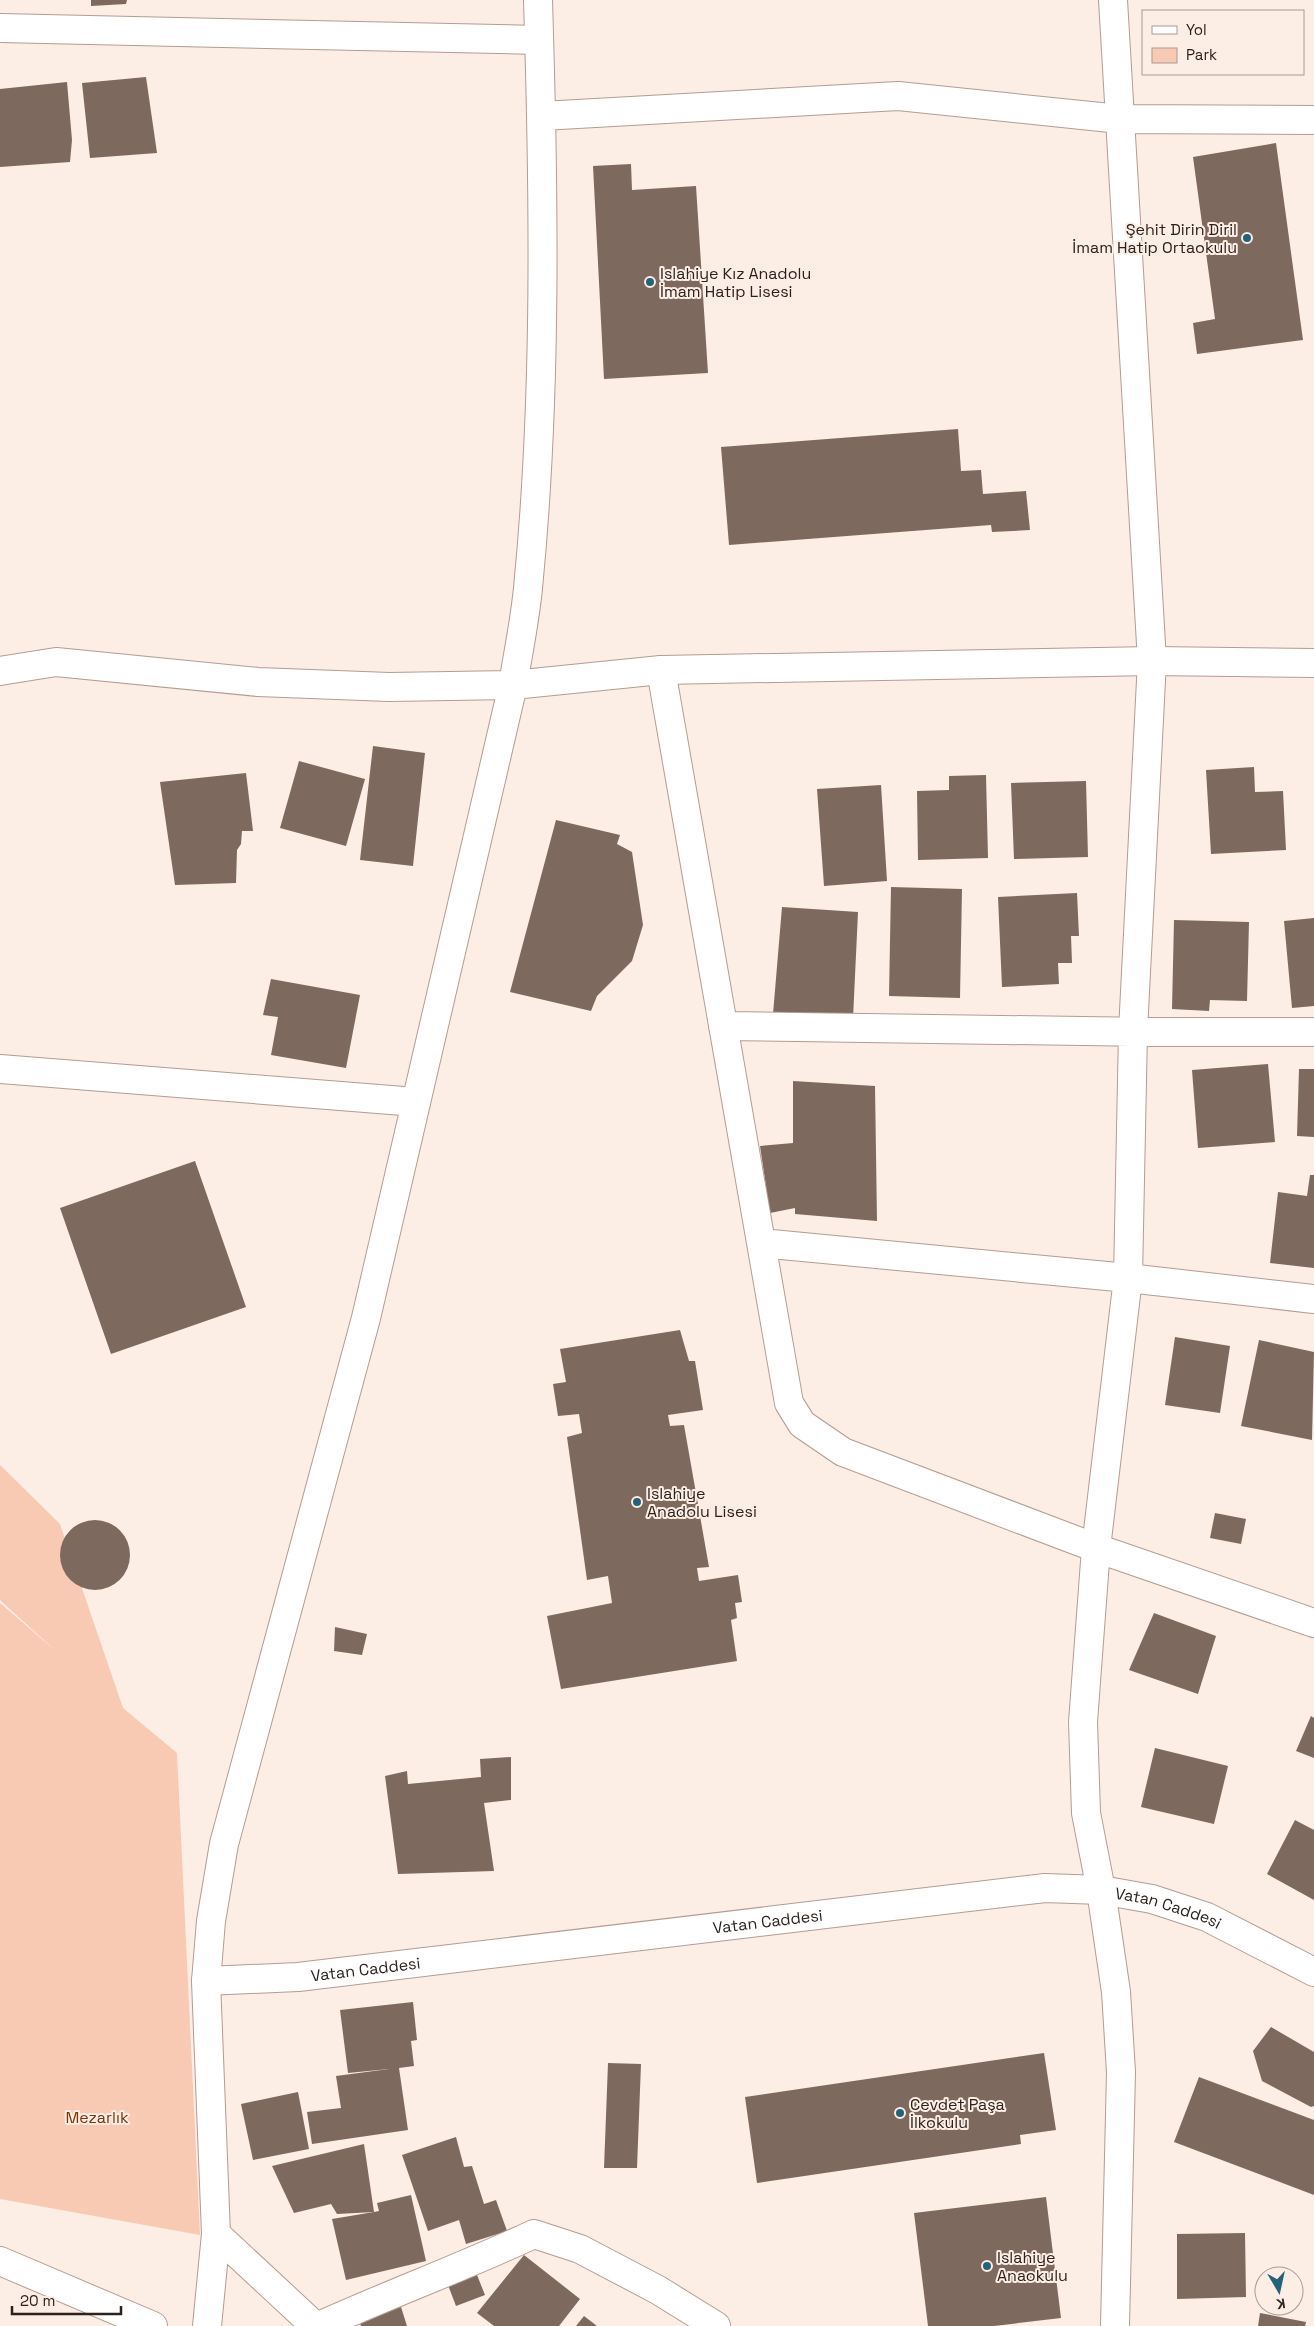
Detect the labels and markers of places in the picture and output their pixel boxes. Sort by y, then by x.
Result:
place label: Şehit Dirin Diril İmam Hatip Ortaokulu [1072,219,1237,258]
marker: Şehit Dirin Diril İmam Hatip Ortaokulu [1241,232,1253,244]
place label: Islahiye Kız Anadolu İmam Hatip Lisesi [660,263,811,302]
marker: Islahiye Kız Anadolu İmam Hatip Lisesi [644,276,656,288]
place label: Islahiye Anadolu Lisesi [647,1483,757,1522]
marker: Islahiye Anadolu Lisesi [631,1496,643,1508]
place label: Cevdet Paşa İlkokulu [910,2094,1005,2133]
marker: Cevdet Paşa İlkokulu [894,2107,906,2119]
place label: Islahiye Anaokulu [997,2247,1068,2286]
marker: Islahiye Anaokulu [981,2260,993,2272]

